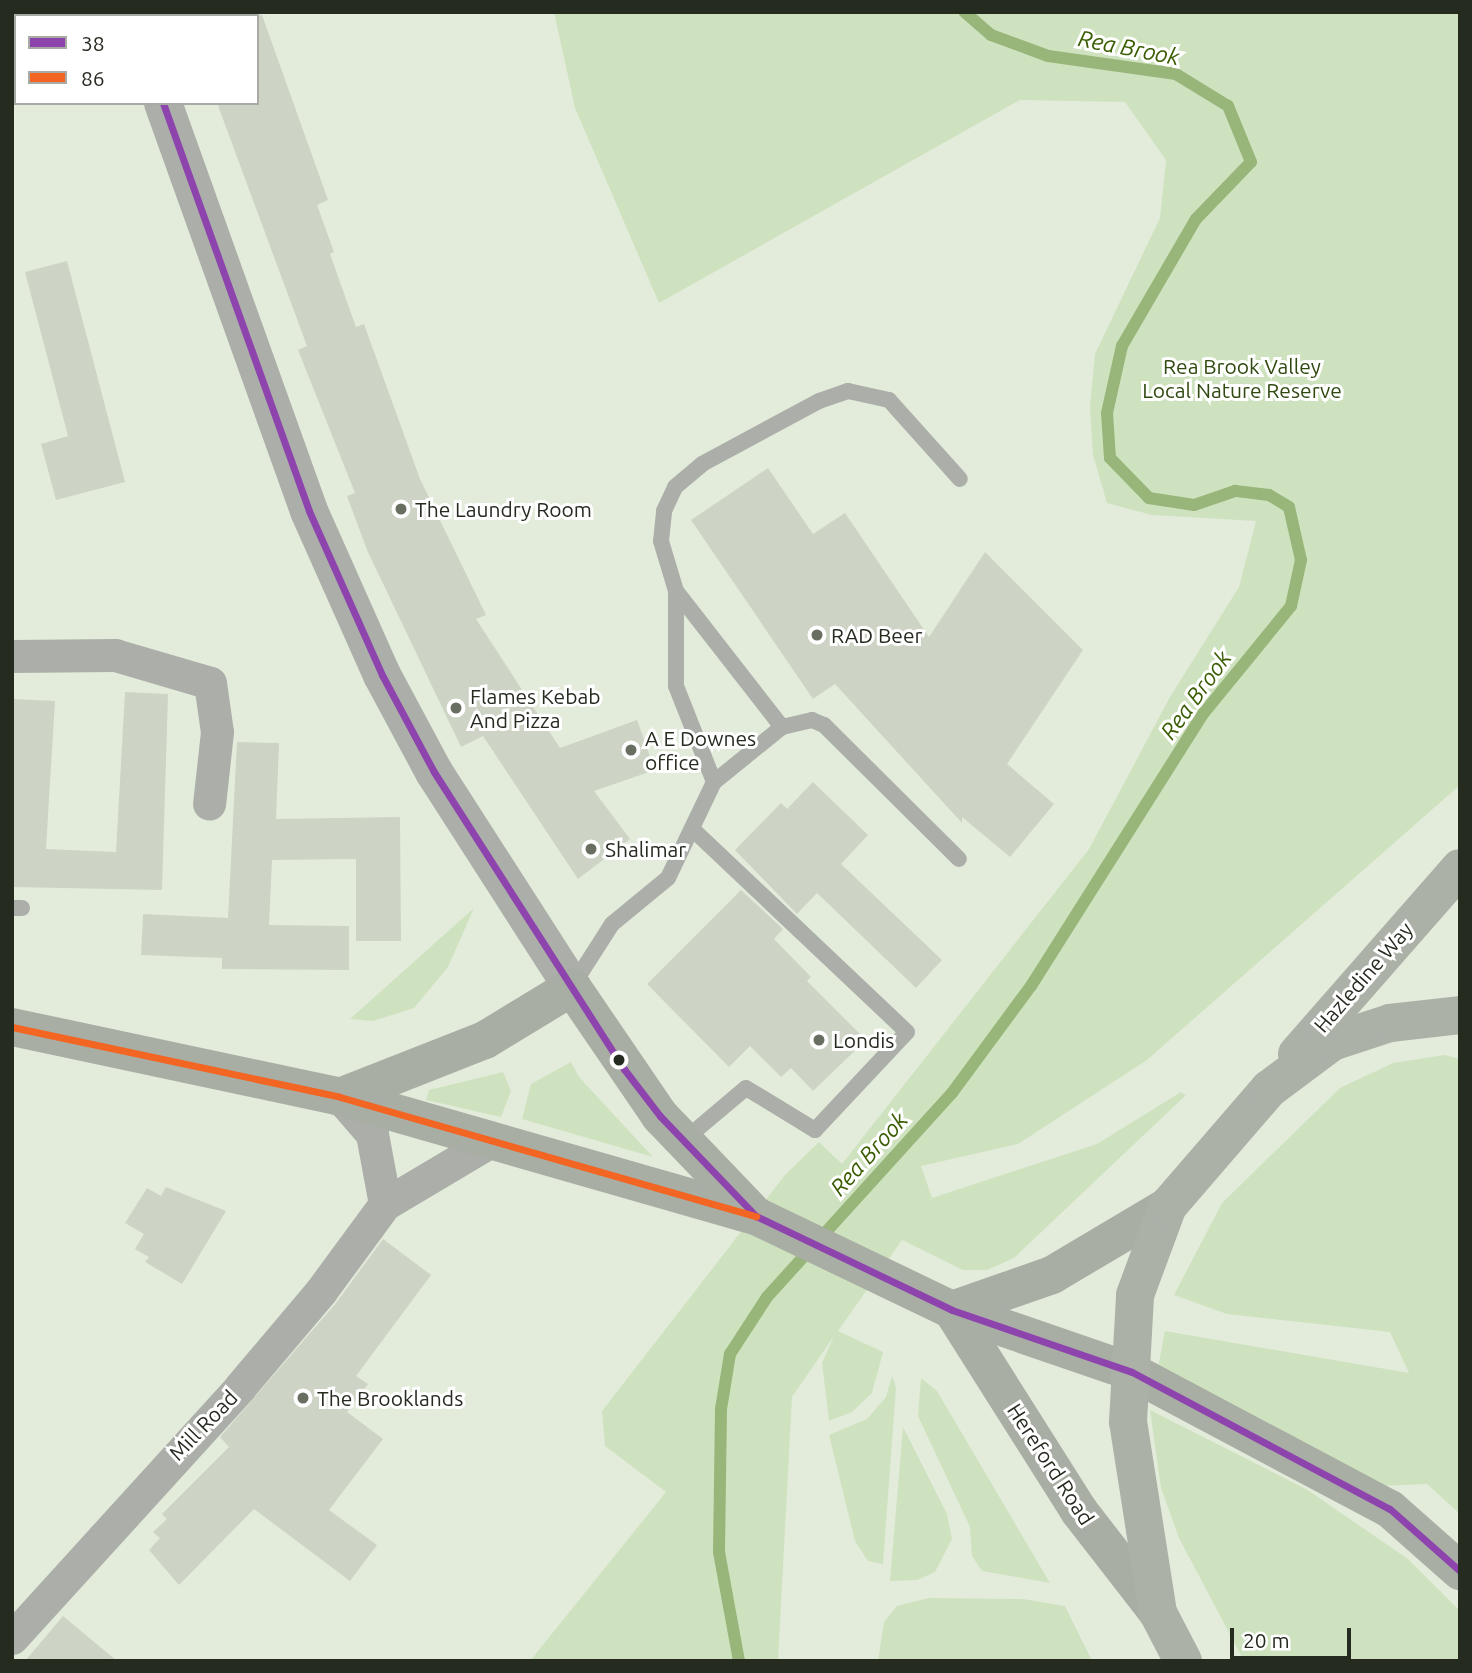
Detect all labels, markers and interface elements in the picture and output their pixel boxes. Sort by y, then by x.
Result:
legend [14,14,259,105]
water label: Rea Brook [1076,25,1182,71]
text: 38 [81,31,105,55]
text: 86 [81,66,105,90]
park label: Rea Brook Valley Local Nature Reserve [1142,353,1342,403]
place label: The Laundry Room [415,496,592,522]
marker: The Laundry Room [393,501,409,517]
place label: RAD Beer [831,622,922,648]
marker: RAD Beer [809,627,825,643]
water label: Rea Brook [1155,645,1237,745]
place label: Flames Kebab And Pizza [470,683,600,733]
marker: Flames Kebab And Pizza [448,700,464,716]
place label: A E Downes office [645,725,756,775]
marker: A E Downes office [623,742,639,758]
place label: Shalimar [605,836,686,862]
marker: Shalimar [583,841,599,857]
street label: Hazledine Way [1308,917,1418,1037]
place label: Londis [833,1027,894,1053]
marker: Londis [811,1032,827,1048]
unlabelled marker [612,1053,626,1067]
water label: Rea Brook [824,1107,914,1201]
street label: Mill Road [164,1385,242,1465]
place label: The Brooklands [317,1385,463,1411]
marker: The Brooklands [295,1390,311,1406]
street label: Hereford Road [1002,1399,1100,1529]
scale bar [1234,1614,1355,1658]
text: 20 m [1243,1628,1290,1652]

